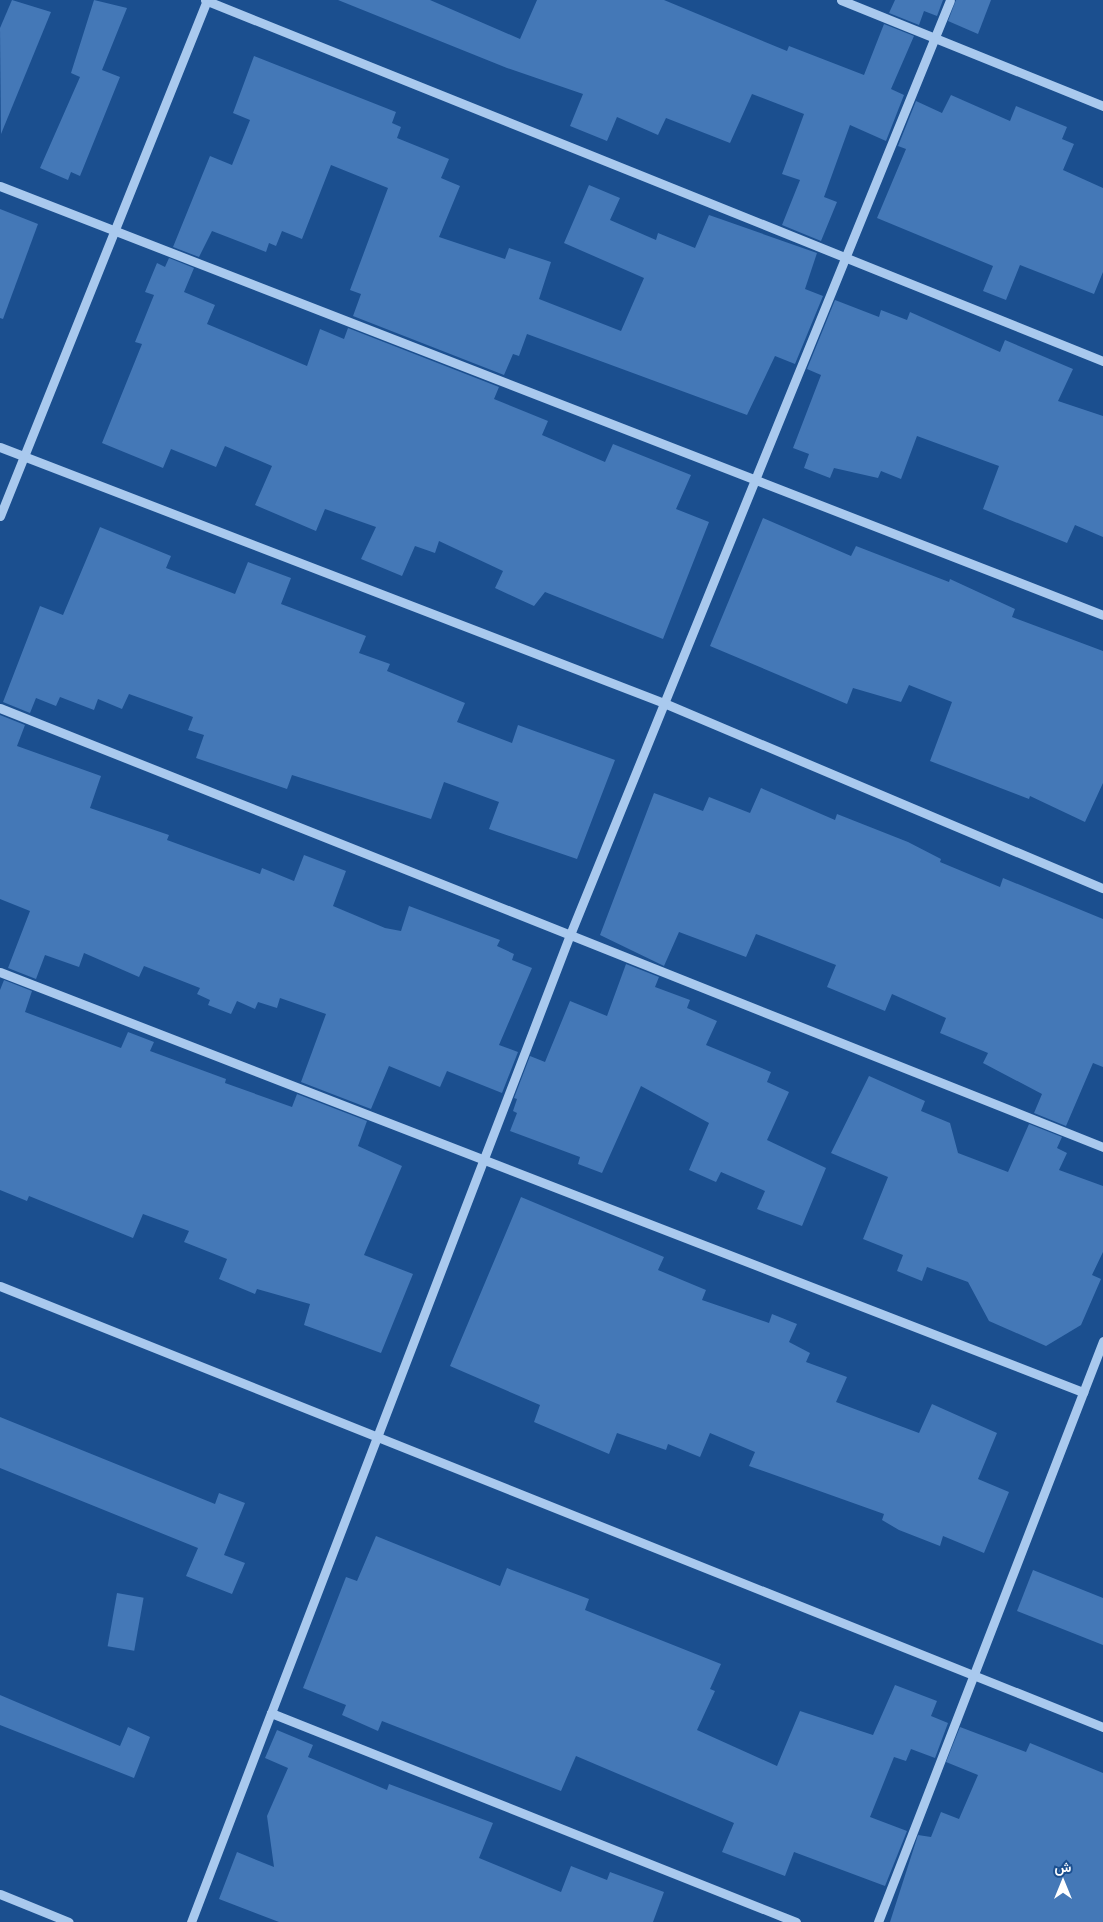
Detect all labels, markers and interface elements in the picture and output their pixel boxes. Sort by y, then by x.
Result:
north arrow [1038,1857,1088,1907]
text: ش [1055,1859,1071,1875]

